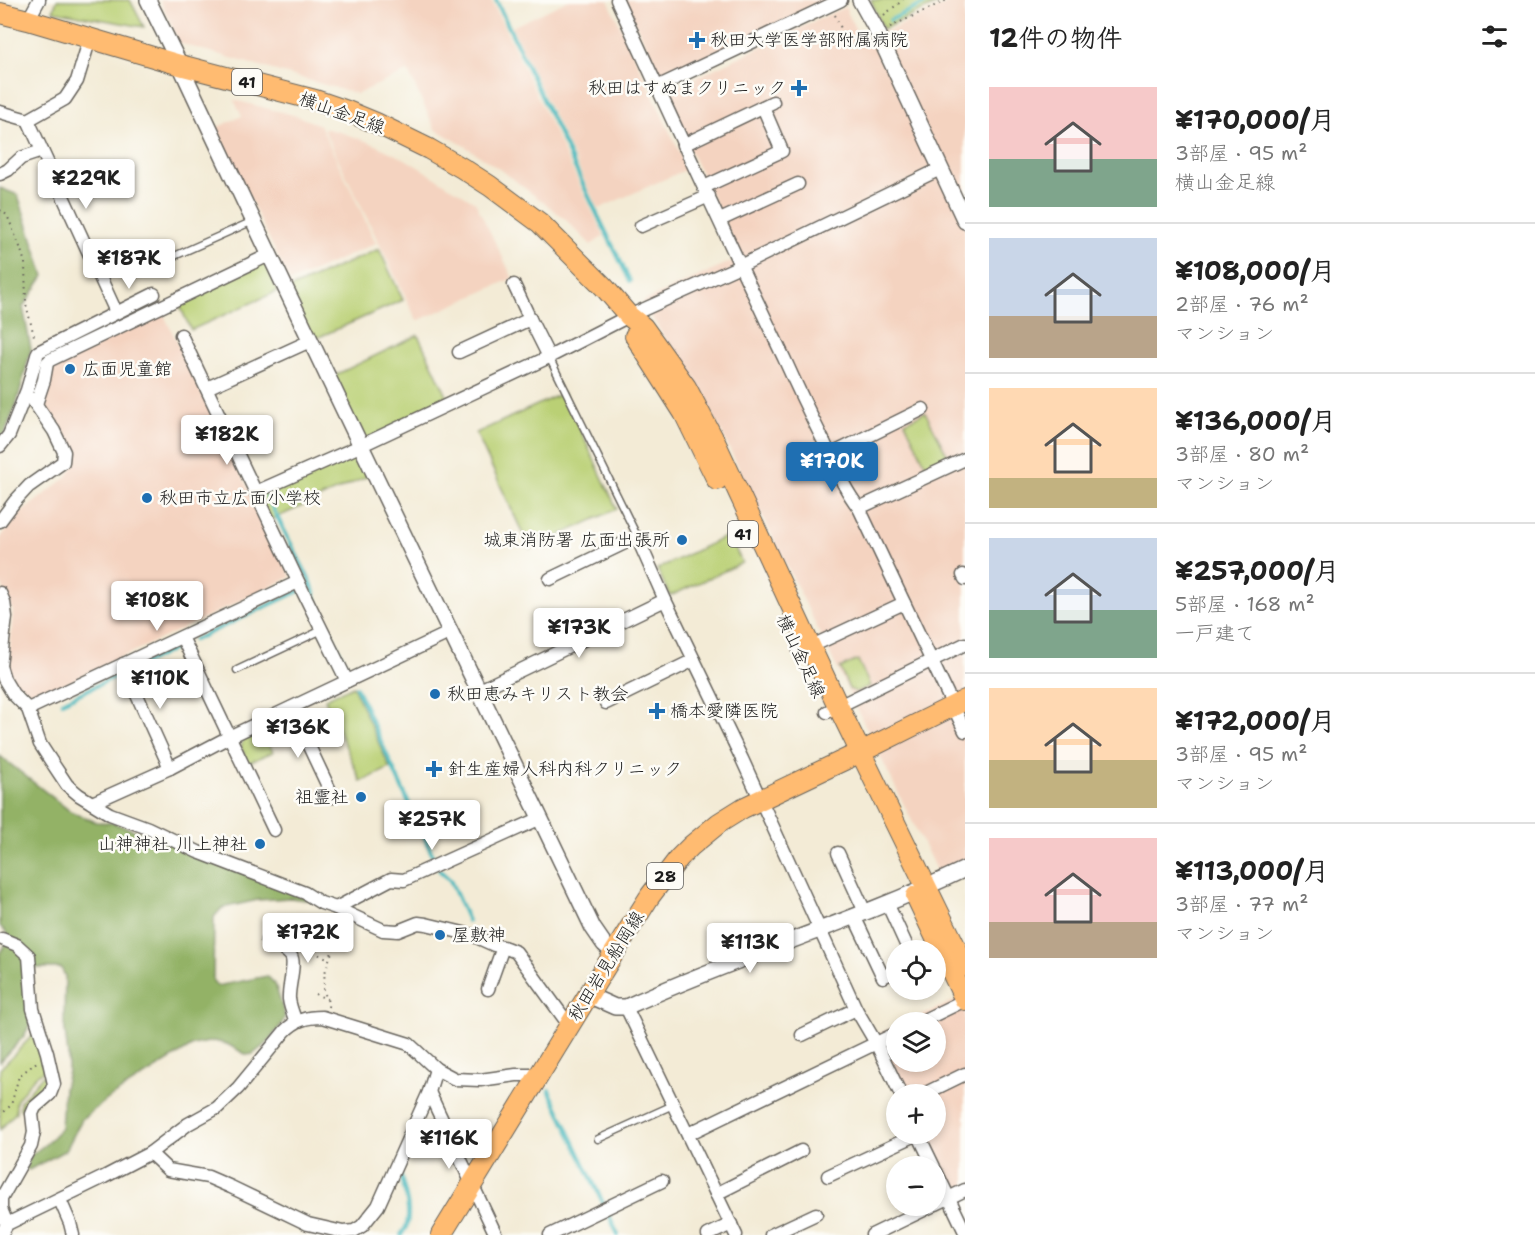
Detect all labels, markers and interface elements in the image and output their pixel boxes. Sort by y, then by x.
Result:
text: 12件の物件 [989,20,1122,55]
icon: filters [1478,20,1511,53]
place label: 秋田大学医学部附属病院 [710,28,908,52]
marker: 秋田大学医学部附属病院 [688,31,706,49]
road number: 41 [232,69,262,95]
place label: 秋田はすぬまクリニック [588,76,786,100]
marker: 秋田はすぬまクリニック [790,79,808,97]
street label: 横山金足線 [296,86,388,140]
text: ¥170,000/月 [1175,102,1335,137]
icon: home [1037,111,1109,183]
text: 3部屋 · 95 m² [1175,140,1307,166]
pin: ¥229K [44,159,128,210]
text: ¥229K [52,165,120,191]
text: 横山金足線 [1175,169,1275,195]
pin: ¥187K [87,239,171,290]
text: ¥187K [97,245,161,271]
text: ¥108,000/月 [1175,253,1336,288]
icon: home [1037,262,1109,334]
text: 2部屋 · 76 m² [1175,291,1309,317]
text: マンション [1175,320,1274,346]
place label: 広面児童館 [82,357,172,381]
marker: 広面児童館 [63,362,77,376]
text: ¥136,000/月 [1175,403,1336,438]
icon: home [1037,412,1109,484]
pin: ¥182K [185,415,269,466]
text: ¥182K [195,421,259,447]
text: 3部屋 · 80 m² [1175,441,1309,467]
pin: ¥170K [790,442,874,493]
text: ¥170K [800,448,864,474]
text: マンション [1175,470,1274,496]
place label: 秋田市立広面小学校 [159,486,321,510]
marker: 秋田市立広面小学校 [140,491,154,505]
road number: 41 [728,521,758,547]
place label: 城東消防署 広面出張所 [484,528,670,552]
marker: 城東消防署 広面出張所 [675,533,689,547]
text: ¥257,000/月 [1175,553,1340,588]
icon: home [1037,562,1109,634]
pin: ¥108K [115,581,199,632]
text: ¥108K [125,587,189,613]
text: 5部屋 · 168 m² [1175,591,1315,617]
pin: ¥173K [537,608,621,659]
street label: 横山金足線 [771,610,831,702]
text: ¥173K [547,614,611,640]
text: 一戸建て [1175,620,1255,646]
pin: ¥110K [118,659,202,710]
text: ¥110K [131,665,189,691]
place label: 秋田恵みキリスト教会 [447,682,628,706]
marker: 秋田恵みキリスト教会 [428,687,442,701]
place label: 橋本愛隣医院 [670,699,778,723]
marker: 橋本愛隣医院 [648,702,666,720]
text: ¥172,000/月 [1175,703,1336,738]
pin: ¥136K [256,708,340,759]
icon: home [1037,712,1109,784]
text: ¥136K [266,714,330,740]
text: 3部屋 · 95 m² [1175,741,1307,767]
place label: 針生産婦人科内科クリニック [448,757,682,781]
marker: 針生産婦人科内科クリニック [425,760,443,778]
text: マンション [1175,770,1274,796]
place label: 祖霊社 [295,785,349,809]
marker: 祖霊社 [354,790,368,804]
pin: ¥257K [390,800,474,851]
text: ¥257K [398,806,466,832]
place label: 山神神社 川上神社 [98,832,248,856]
marker: 山神神社 川上神社 [253,837,267,851]
text: ¥113,000/月 [1175,853,1329,888]
icon: home [1037,862,1109,934]
road number: 28 [647,863,683,889]
text: 3部屋 · 77 m² [1175,891,1308,917]
street label: 秋田岩見船岡線 [562,906,650,1026]
pin: ¥172K [266,913,350,964]
text: ¥172K [276,919,340,945]
text: マンション [1175,920,1274,946]
place label: 屋敷神 [452,923,506,947]
pin: ¥113K [708,923,792,974]
marker: 屋敷神 [433,928,447,942]
text: ¥113K [721,929,779,955]
map controls [886,940,946,1216]
button: locate [886,940,946,1000]
button: layers [886,1012,946,1072]
button: + [886,1084,946,1144]
pin: ¥116K [407,1119,491,1170]
text: ¥116K [420,1125,478,1151]
button: − [886,1156,946,1216]

